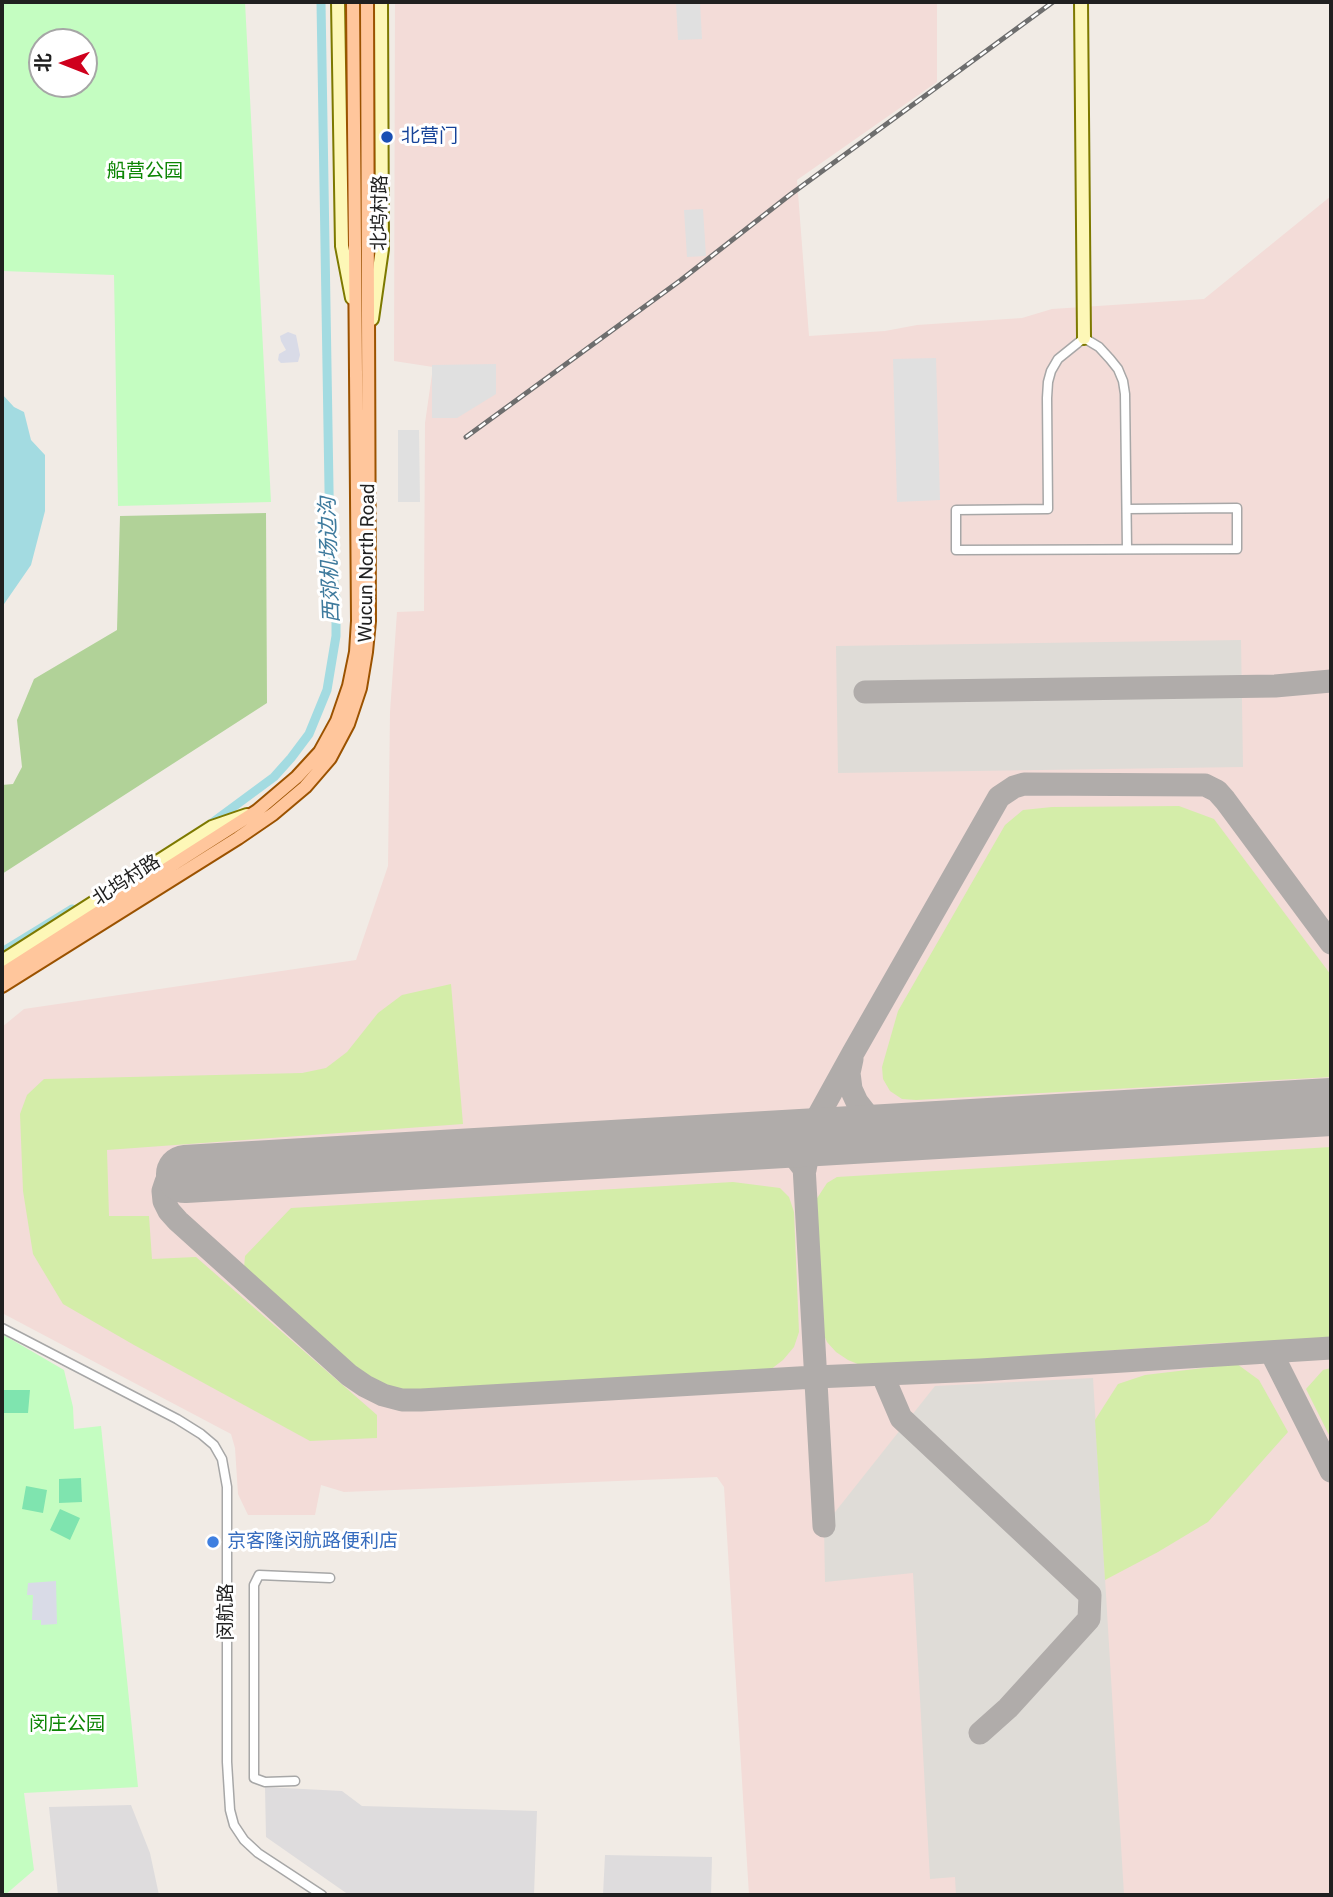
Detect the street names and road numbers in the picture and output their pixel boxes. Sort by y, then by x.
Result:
street label: 北坞村路 [369,175,393,251]
street label: Wucun North Road [355,483,381,643]
street label: 北坞村路 [89,851,165,911]
street label: 闵航路 [216,1584,238,1640]

